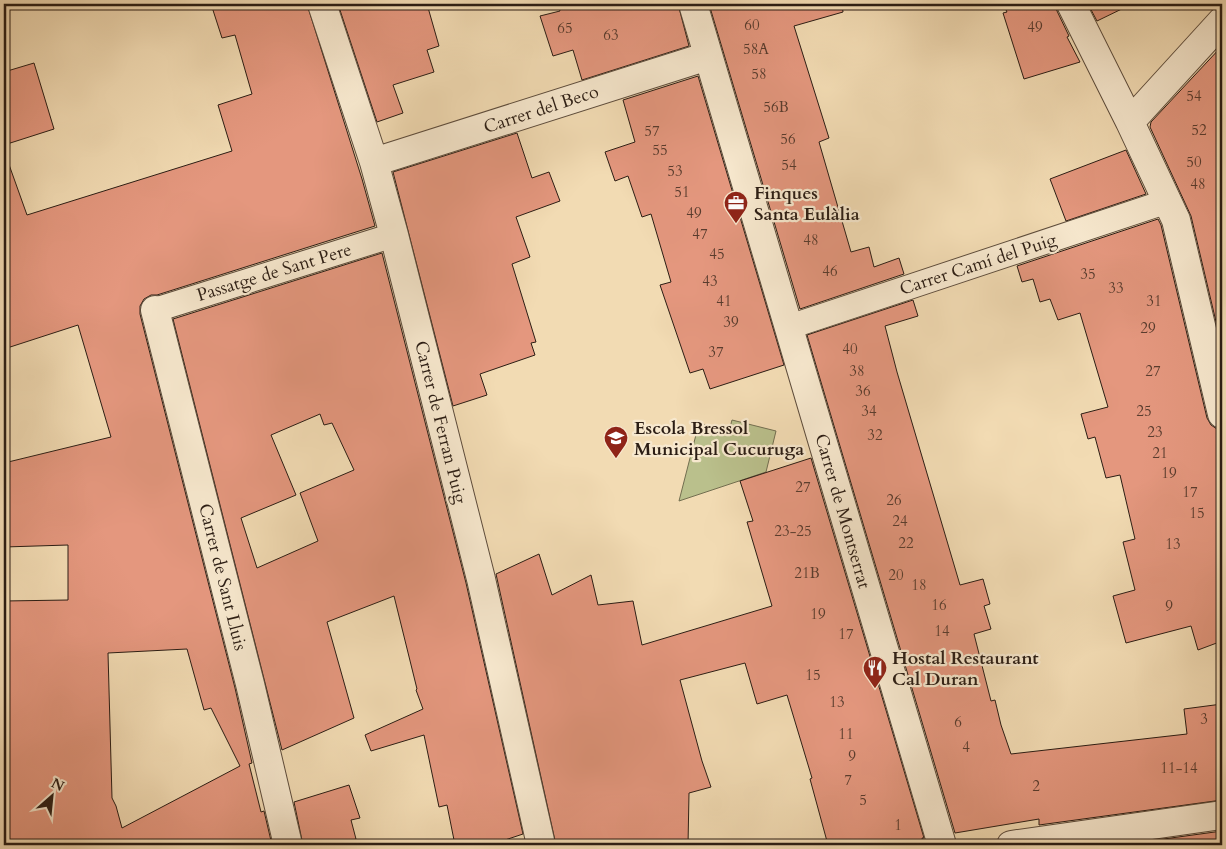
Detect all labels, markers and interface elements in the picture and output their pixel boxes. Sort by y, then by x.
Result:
house number: 60 [744,15,760,35]
house number: 49 [1027,17,1043,37]
house number: 65 [557,18,573,38]
house number: 63 [603,25,619,45]
house number: 58A [743,39,769,59]
house number: 58 [751,64,767,84]
street label: Carrer del Beco [480,79,602,140]
house number: 54 [1186,86,1202,106]
house number: 56B [763,97,789,117]
house number: 52 [1191,120,1207,140]
house number: 57 [644,121,660,141]
house number: 56 [780,129,796,149]
house number: 55 [652,140,668,160]
house number: 50 [1186,152,1202,172]
house number: 54 [781,155,797,175]
house number: 53 [667,161,683,181]
house number: 48 [1190,174,1206,194]
place label: Finques Santa Eulàlia [754,181,860,227]
house number: 51 [674,182,690,202]
office icon: Finques Santa Eulàlia [723,190,749,224]
house number: 49 [686,203,702,223]
house number: 47 [692,224,708,244]
street label: Carrer Camí del Puig [896,227,1061,302]
house number: 48 [803,230,819,250]
street label: Passatge de Sant Pere [194,237,355,308]
house number: 45 [709,244,725,264]
house number: 46 [822,261,838,281]
house number: 35 [1080,264,1096,284]
house number: 43 [702,271,718,291]
house number: 33 [1108,278,1124,298]
house number: 41 [716,291,732,311]
house number: 31 [1146,291,1162,311]
house number: 39 [723,312,739,332]
house number: 29 [1140,318,1156,338]
street label: Carrer de Ferran Puig [408,338,473,507]
house number: 40 [842,339,858,359]
house number: 37 [708,342,724,362]
house number: 38 [849,361,865,381]
house number: 27 [1145,361,1161,381]
house number: 36 [855,381,871,401]
house number: 34 [861,401,877,421]
house number: 25 [1136,401,1152,421]
place label: Escola Bressol Municipal Cucuruga [634,416,804,462]
house number: 23 [1147,422,1163,442]
school or university icon: Escola Bressol Municipal Cucuruga [603,425,629,459]
house number: 32 [867,425,883,445]
street label: Carrer de Montserrat [808,431,877,592]
house number: 21 [1152,443,1168,463]
house number: 19 [1161,463,1177,483]
house number: 27 [795,477,811,497]
house number: 17 [1182,482,1198,502]
house number: 26 [886,490,902,510]
street label: Carrer de Sant Lluis [192,501,253,653]
house number: 15 [1189,503,1205,523]
house number: 24 [892,511,908,531]
house number: 23-25 [774,521,812,541]
house number: 22 [898,533,914,553]
house number: 13 [1165,534,1181,554]
house number: 21B [794,563,820,583]
house number: 20 [888,565,904,585]
house number: 18 [911,575,927,595]
house number: 16 [931,595,947,615]
house number: 9 [1165,596,1173,616]
house number: 19 [810,604,826,624]
house number: 14 [934,621,950,641]
house number: 17 [838,624,854,644]
place label: Hostal Restaurant Cal Duran [892,646,1039,692]
restaurant icon: Hostal Restaurant Cal Duran [862,655,888,689]
house number: 15 [805,665,821,685]
house number: 13 [829,692,845,712]
house number: 3 [1200,709,1208,729]
house number: 6 [954,712,962,732]
house number: 11 [838,724,854,744]
house number: 4 [962,737,970,757]
house number: 9 [848,746,856,766]
house number: 11-14 [1160,758,1198,778]
house number: 7 [844,770,852,790]
north arrow [28,772,78,822]
text: N [48,774,67,796]
house number: 2 [1032,776,1040,796]
house number: 5 [859,790,867,810]
house number: 1 [894,815,902,835]

